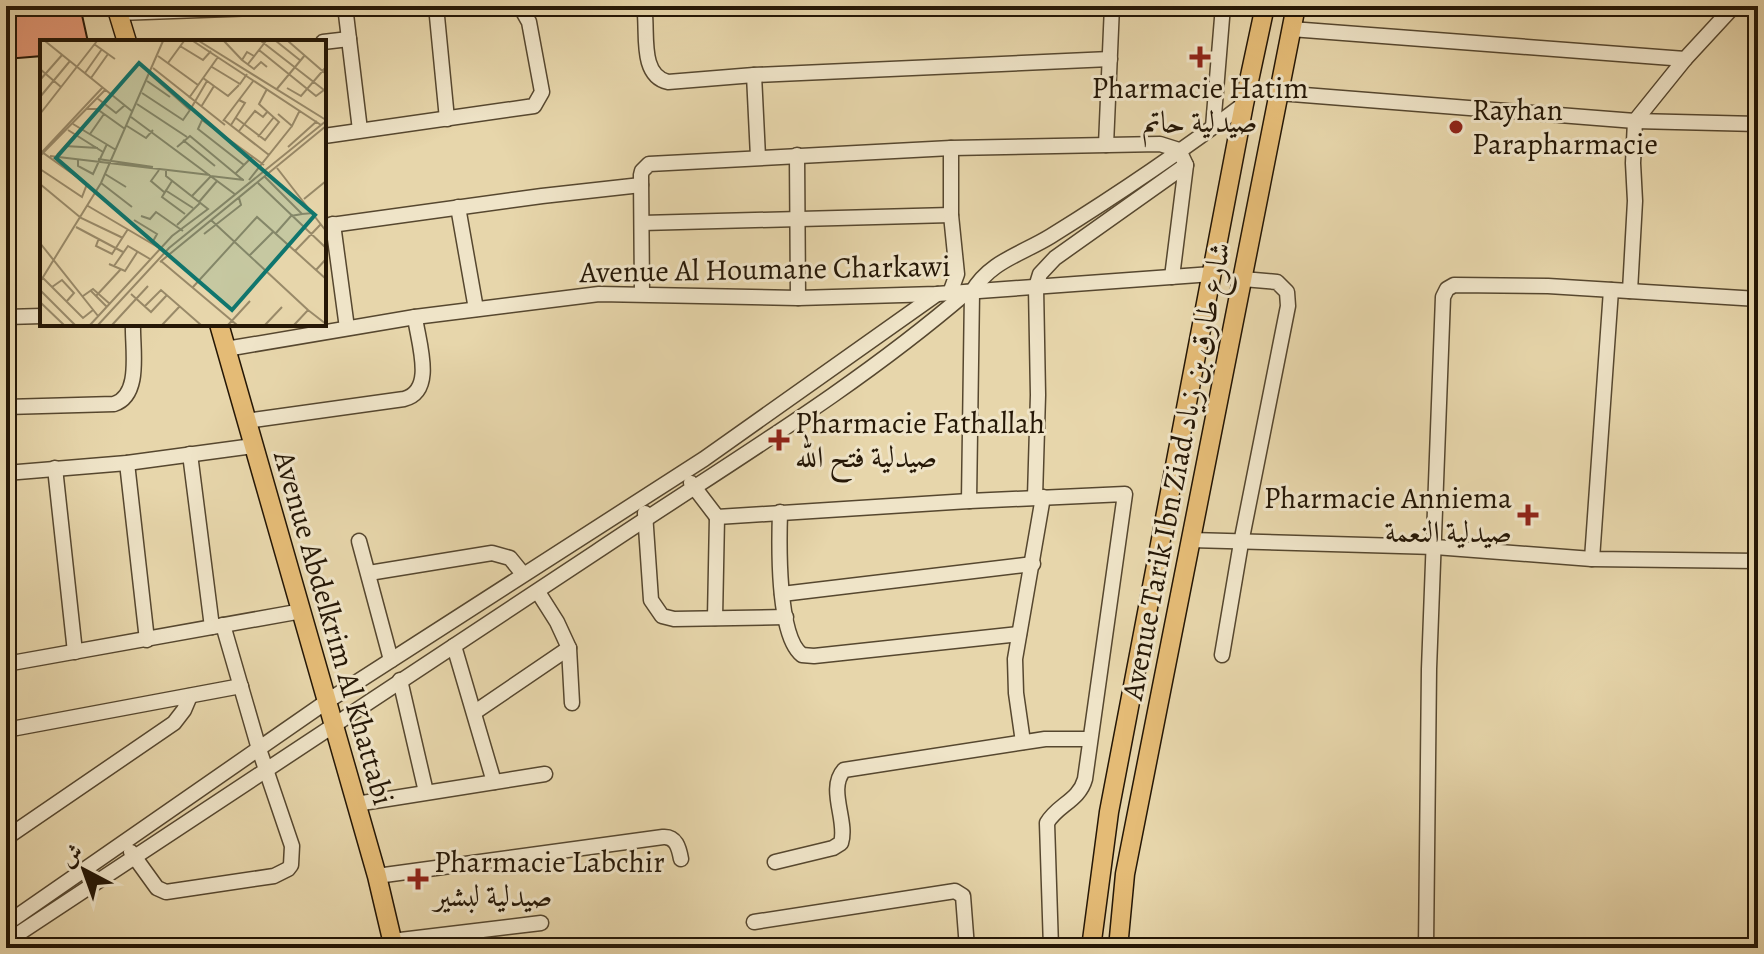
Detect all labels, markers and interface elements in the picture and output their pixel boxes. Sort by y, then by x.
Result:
inset map [40,40,326,326]
marker: Pharmacie Hatim صيدلية حاتم [1191,48,1209,66]
place label: Pharmacie Hatim صيدلية حاتم [1092,68,1308,148]
place label: Rayhan Parapharmacie [1472,90,1658,164]
marker: Rayhan Parapharmacie [1447,118,1465,136]
street label: Avenue Tarik Ibn Ziad شارع طارق بن زياد [1112,239,1245,705]
street label: Avenue Al Houmane Charkawi [578,246,951,292]
place label: Pharmacie Fathallah صيدلية فتح الله [795,403,1045,484]
marker: Pharmacie Fathallah صيدلية فتح الله [770,431,788,449]
street label: Avenue Abdelkrim Al Khattabi [264,445,404,810]
place label: Pharmacie Anniema صيدلية النعمة [1264,478,1512,552]
marker: Pharmacie Anniema صيدلية النعمة [1519,506,1537,524]
north arrow [44,830,124,910]
text: ش [53,837,90,874]
place label: Pharmacie Labchir صيدلية لبشير [431,842,665,916]
marker: Pharmacie Labchir صيدلية لبشير [409,870,427,888]

